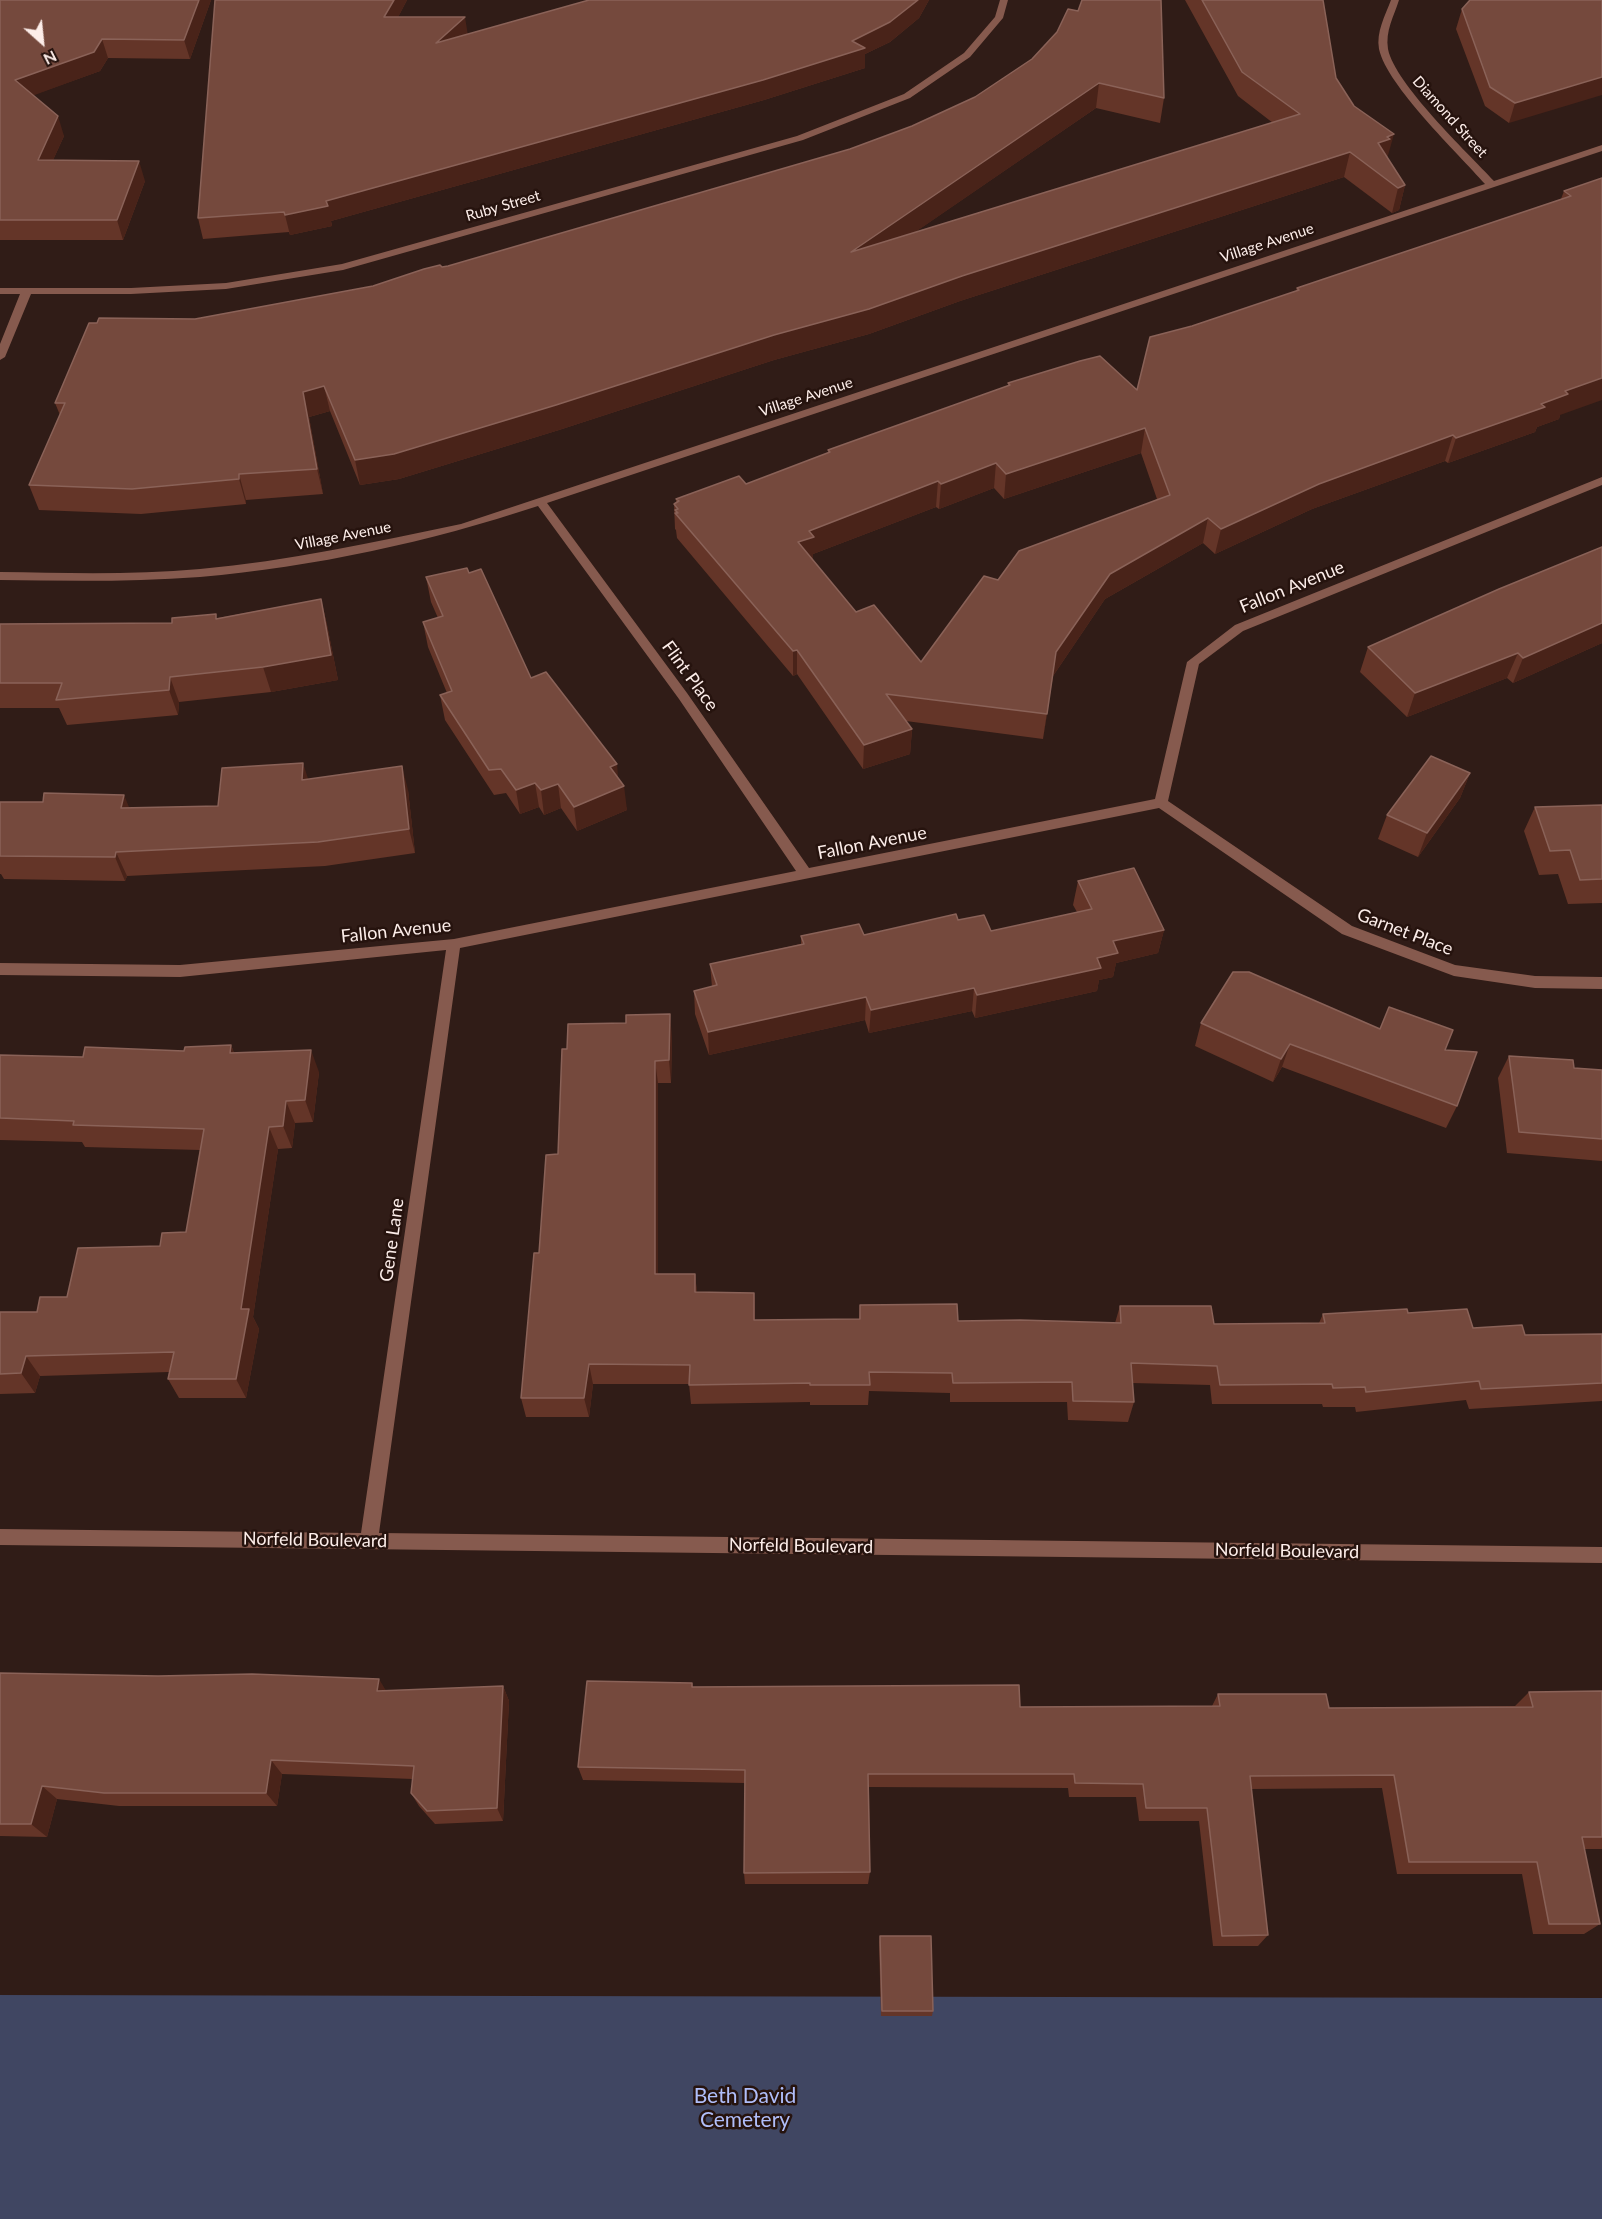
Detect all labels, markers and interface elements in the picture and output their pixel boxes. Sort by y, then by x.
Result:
north arrow [12,12,72,72]
text: N [41,47,60,70]
street label: Diamond Street [1409,73,1491,161]
street label: Ruby Street [464,187,542,225]
street label: Village Avenue [1218,219,1316,267]
street label: Village Avenue [757,373,855,421]
street label: Village Avenue [293,518,393,554]
street label: Fallon Avenue [1237,556,1347,618]
street label: Flint Place [657,637,723,715]
street label: Fallon Avenue [816,822,928,864]
street label: Garnet Place [1354,904,1456,960]
street label: Fallon Avenue [340,914,452,948]
street label: Gene Lane [375,1197,409,1283]
street label: Norfeld Boulevard [243,1528,387,1552]
street label: Norfeld Boulevard [729,1534,873,1558]
street label: Norfeld Boulevard [1215,1539,1359,1563]
park label: Beth David Cemetery [694,2083,796,2133]

